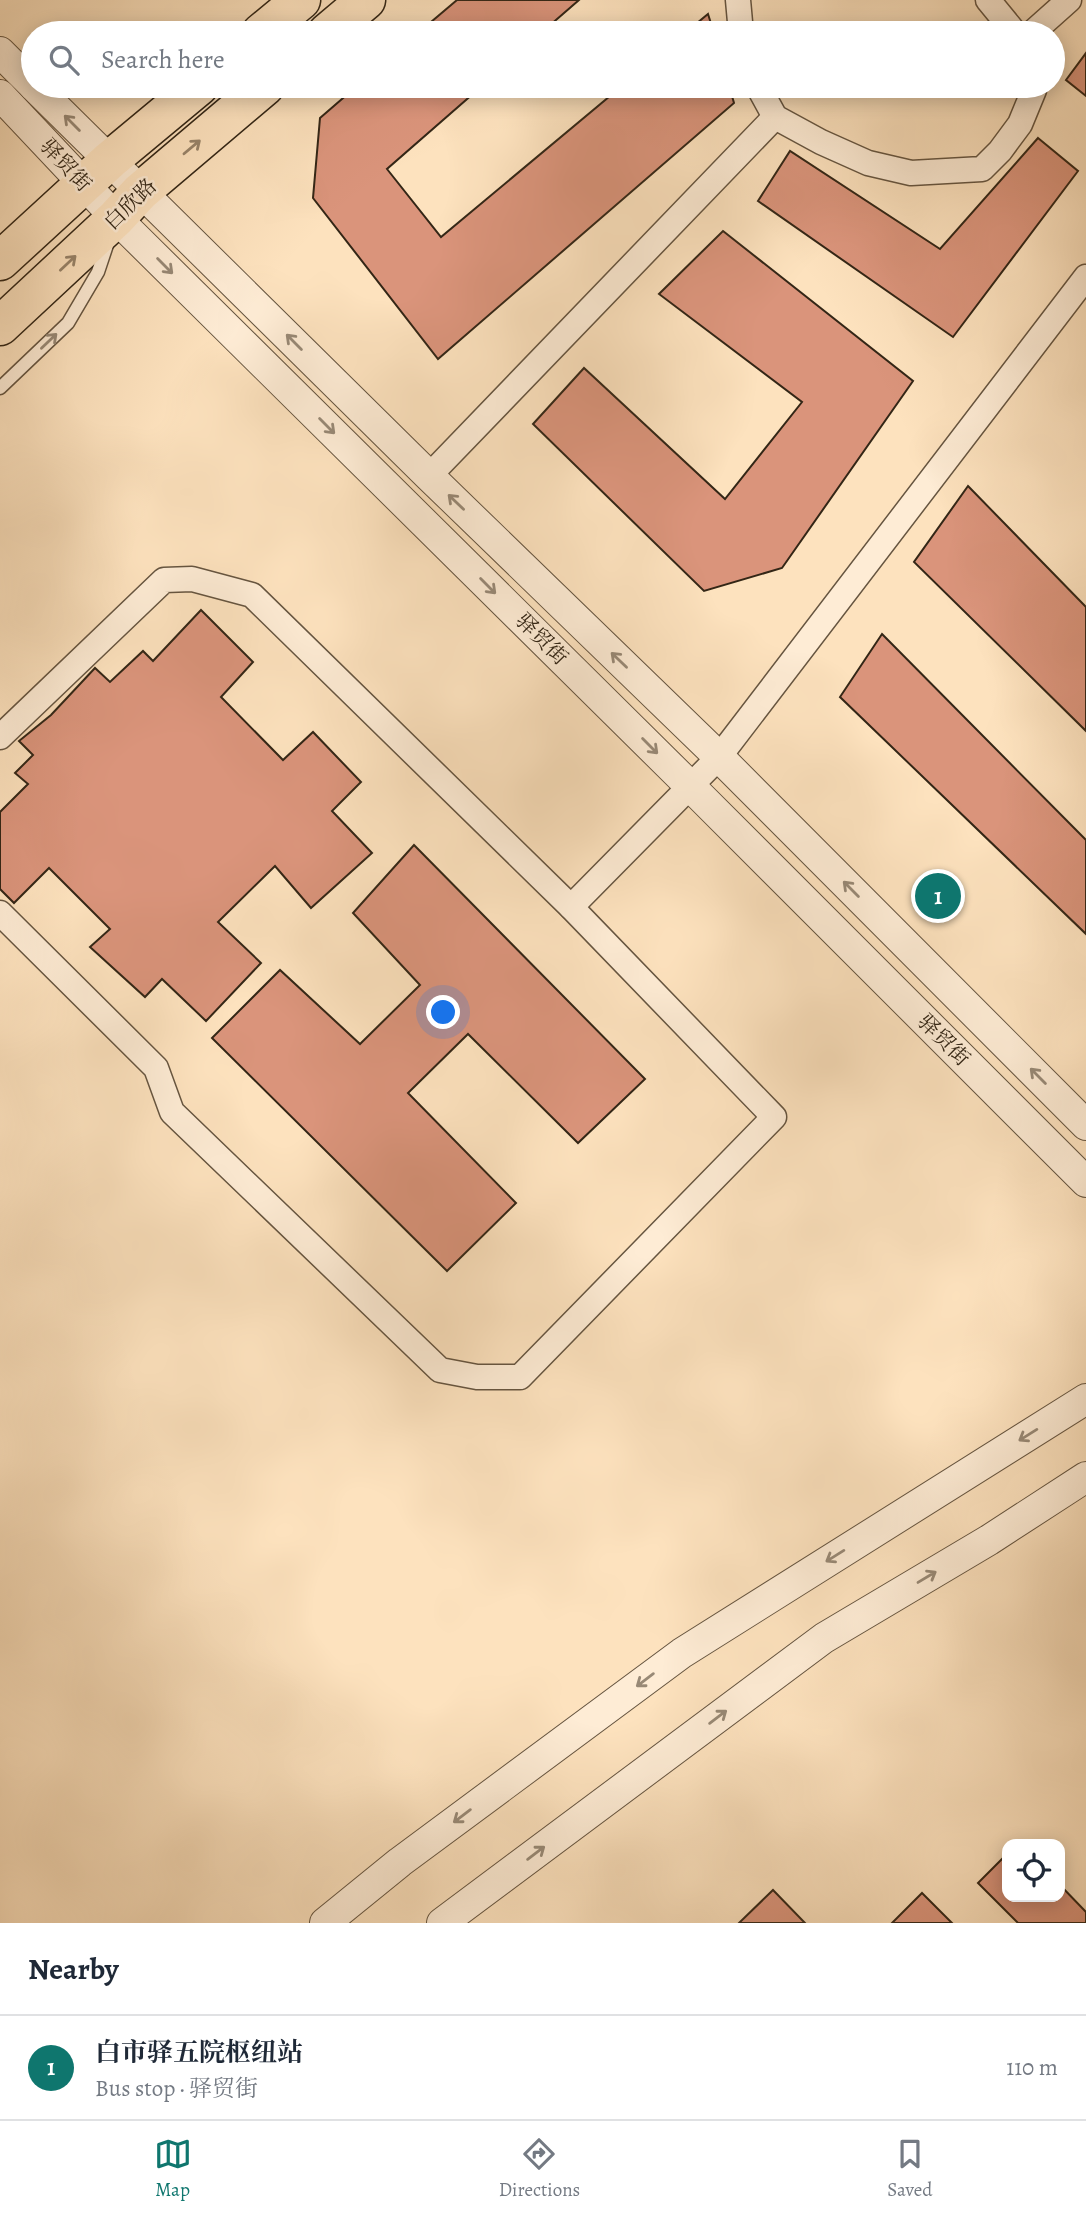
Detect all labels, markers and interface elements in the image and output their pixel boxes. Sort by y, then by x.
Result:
search box [21,21,1065,98]
icon: search [45,41,83,79]
text: Search here [101,42,225,77]
one-way arrow [64,114,81,131]
street label: 驿贸街 [34,132,98,198]
one-way arrow [183,140,201,155]
street label: 白欣路 [98,172,162,236]
one-way arrow [59,255,77,271]
one-way arrow [156,257,173,274]
one-way arrow [40,332,57,349]
one-way arrow [285,334,302,351]
one-way arrow [318,417,335,434]
one-way arrow [448,493,465,510]
one-way arrow [480,577,497,594]
street label: 驿贸街 [510,607,574,671]
one-way arrow [611,652,628,669]
one-way arrow [641,737,658,754]
pin: 1 [915,870,961,922]
one-way arrow [842,881,859,898]
your location [426,995,460,1029]
street label: 驿贸街 [912,1008,976,1072]
one-way arrow [1029,1068,1046,1085]
one-way arrow [1019,1428,1038,1443]
one-way arrow [826,1549,846,1563]
one-way arrow [917,1569,937,1583]
one-way arrow [636,1673,655,1688]
one-way arrow [708,1709,727,1724]
one-way arrow [453,1809,472,1823]
map controls [1002,1839,1065,1902]
button: locate [1002,1839,1065,1902]
one-way arrow [526,1846,545,1860]
text: Nearby [28,1949,119,1989]
text: 白市驿五院枢纽站 [95,2035,303,2070]
text: 1 [47,2052,55,2083]
text: 110 m [1006,2052,1058,2083]
text: Bus stop · 驿贸街 [95,2073,258,2104]
tab: Map [154,2135,192,2203]
tab: Directions [499,2135,580,2203]
tab: Saved [887,2135,932,2203]

